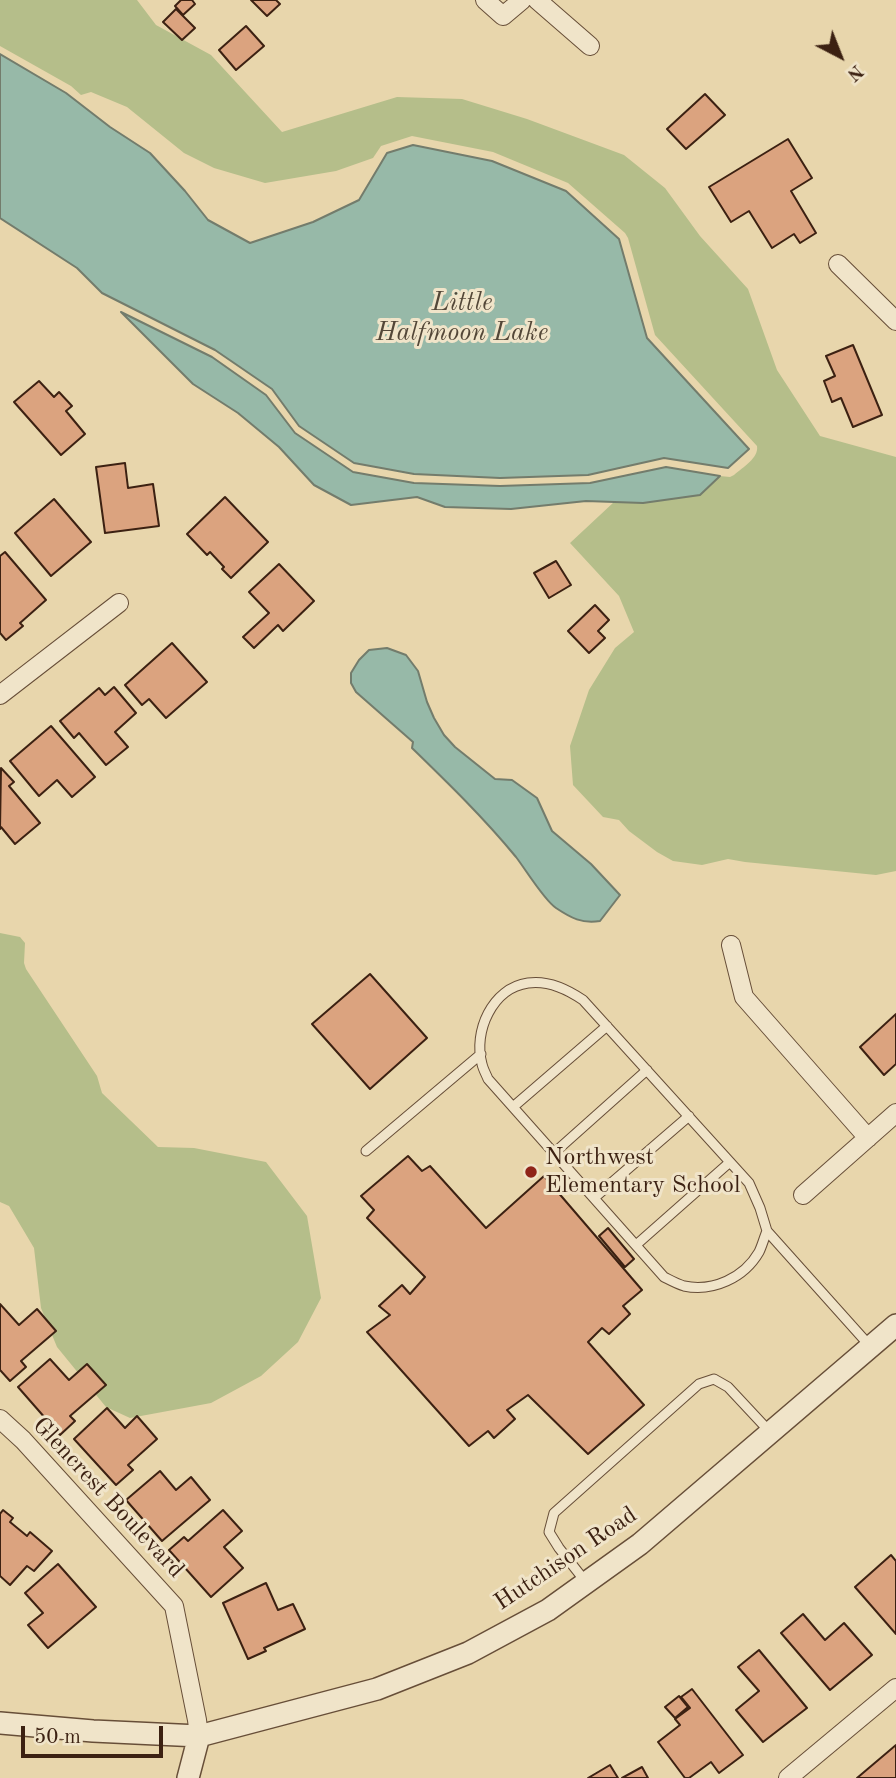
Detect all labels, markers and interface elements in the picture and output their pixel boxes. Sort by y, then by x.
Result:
north arrow [805,21,875,91]
text: N [843,60,866,84]
water label: Little Halfmoon Lake [376,287,548,348]
place label: Northwest Elementary School [545,1144,740,1200]
marker: Northwest Elementary School [523,1164,539,1180]
street label: Glencrest Boulevard [26,1412,190,1584]
street label: Hutchison Road [489,1501,643,1617]
scale bar [24,1712,166,1756]
text: 50 m [34,1727,81,1748]

